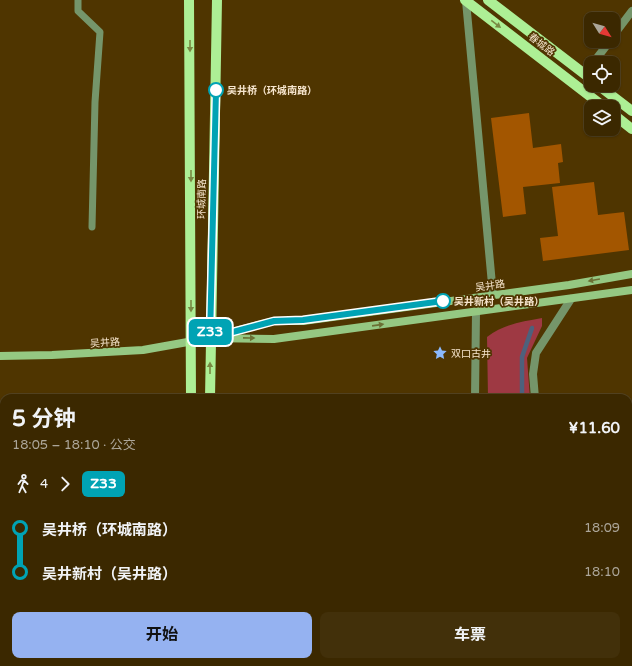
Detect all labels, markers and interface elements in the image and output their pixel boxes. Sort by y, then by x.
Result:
north arrow [584,12,620,48]
map controls [584,12,620,136]
one-way arrow [490,20,501,28]
street label: 春城路 [526,31,557,59]
one-way arrow [187,40,193,53]
button: locate [584,56,620,92]
marker: 吴井桥（环城南路） [208,82,224,98]
place label: 吴井桥（环城南路） [227,84,317,97]
button: layers [584,100,620,136]
one-way arrow [188,170,194,183]
street label: 环城南路 [196,179,208,219]
street label: 吴井路 [474,278,506,294]
one-way arrow [587,278,600,284]
marker: 吴井新村（吴井路） [435,293,451,309]
place label: 吴井新村（吴井路） [454,295,544,308]
one-way arrow [188,300,195,312]
line badge: Z33 [187,319,233,345]
one-way arrow [372,322,384,328]
text: Z33 [197,323,223,340]
one-way arrow [243,335,256,341]
street label: 吴井路 [90,336,120,350]
place icon: 双口古井 [432,345,448,361]
place label: 双口古井 [451,348,491,360]
one-way arrow [207,361,213,374]
text: 5 分钟 [12,406,76,432]
text: ¥11.60 [569,419,620,437]
text: 18:05 – 18:10 · 公交 [12,437,136,453]
icon: walk [12,473,34,495]
icon: forward [54,473,76,495]
text: Z33 [90,475,117,492]
text: 4 [40,476,48,492]
text: 18:09 [584,520,620,536]
text: 吴井桥（环城南路） [42,521,177,539]
text: 18:10 [584,564,620,580]
text: 吴井新村（吴井路） [42,565,177,583]
button: 开始 [12,612,312,658]
button: 车票 [320,612,620,658]

